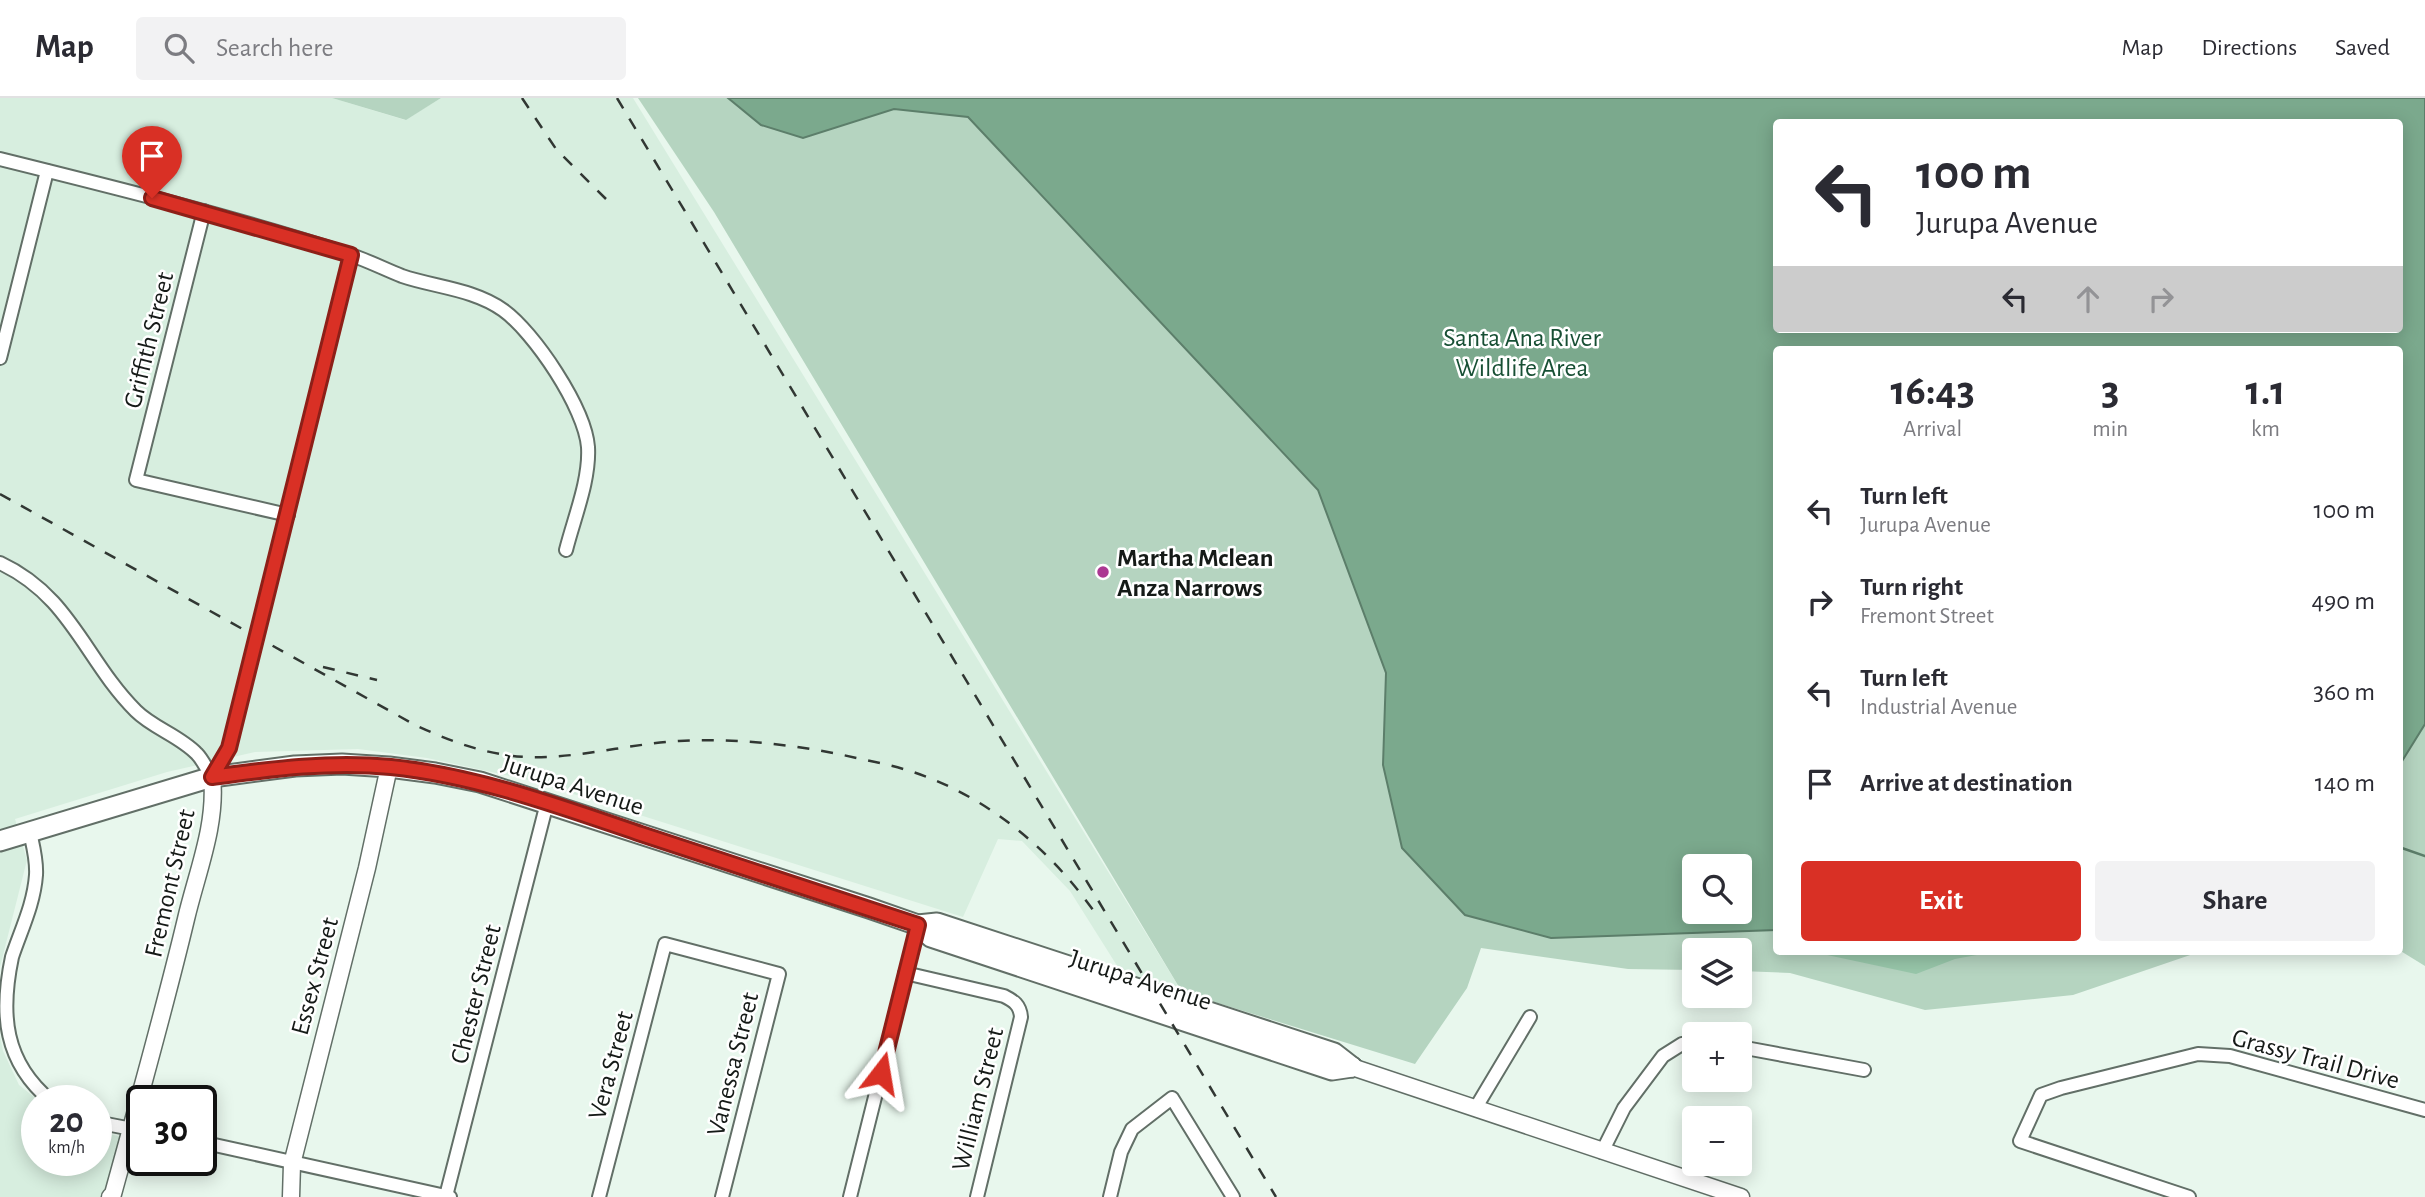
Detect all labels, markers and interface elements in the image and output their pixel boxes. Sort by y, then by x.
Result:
search box [136,17,626,80]
icon: search [160,29,198,67]
text: Map [35,31,94,64]
text: Search here [216,35,334,61]
text: Map [2121,36,2163,60]
text: Directions [2201,36,2297,60]
text: Saved [2335,36,2390,60]
pin [122,126,182,198]
icon: arrive [133,137,171,175]
icon: left [1801,147,1892,238]
text: 100 m [1916,149,2032,198]
text: Jurupa Avenue [1916,207,2098,239]
street label: Griffith Street [119,269,178,411]
icon: left [1996,280,2034,318]
icon: ahead [2069,280,2107,318]
icon: right [2142,280,2180,318]
park label: Santa Ana River Wildlife Area [1443,325,1601,381]
text: 16:43 [1891,370,1975,412]
text: 3 [2101,370,2119,412]
text: 1.1 [2246,370,2285,412]
text: Arrival [1903,418,1962,441]
text: min [2092,418,2128,441]
text: km [2251,418,2280,441]
text: Turn left [1860,483,1948,509]
icon: left [1801,492,1839,530]
text: 100 m [2314,497,2375,523]
text: Jurupa Avenue [1860,514,1991,537]
place label: Martha Mclean Anza Narrows [1117,545,1273,601]
marker: Martha Mclean Anza Narrows [1095,564,1111,580]
text: Turn right [1860,574,1963,600]
icon: right [1801,583,1839,621]
text: 490 m [2311,588,2375,614]
text: Fremont Street [1860,605,1994,628]
text: Turn left [1860,665,1948,691]
icon: left [1801,674,1839,712]
text: 360 m [2313,679,2375,705]
text: Industrial Avenue [1860,696,2017,719]
street label: Jurupa Avenue [498,750,647,820]
icon: arrive [1801,765,1839,803]
text: Arrive at destination [1860,770,2073,796]
text: 140 m [2315,770,2375,796]
street label: Fremont Street [140,807,200,960]
map controls [1682,854,1752,1176]
button: search [1682,854,1752,924]
button: Exit [1801,861,2081,941]
button: Share [2095,861,2375,941]
street label: Essex Street [287,915,343,1038]
street label: Chester Street [446,922,506,1067]
button: layers [1682,938,1752,1008]
street label: Jurupa Avenue [1066,945,1215,1015]
street label: Vanessa Street [703,990,763,1139]
street label: Vera Street [584,1008,638,1122]
button: + [1682,1022,1752,1092]
street label: Grassy Trail Drive [2229,1024,2402,1094]
street label: William Street [948,1025,1008,1174]
position arrow [844,1036,918,1110]
speed limit sign: 30 [126,1085,217,1176]
text: 20 [49,1104,84,1139]
button: − [1682,1106,1752,1176]
text: km/h [48,1139,85,1157]

